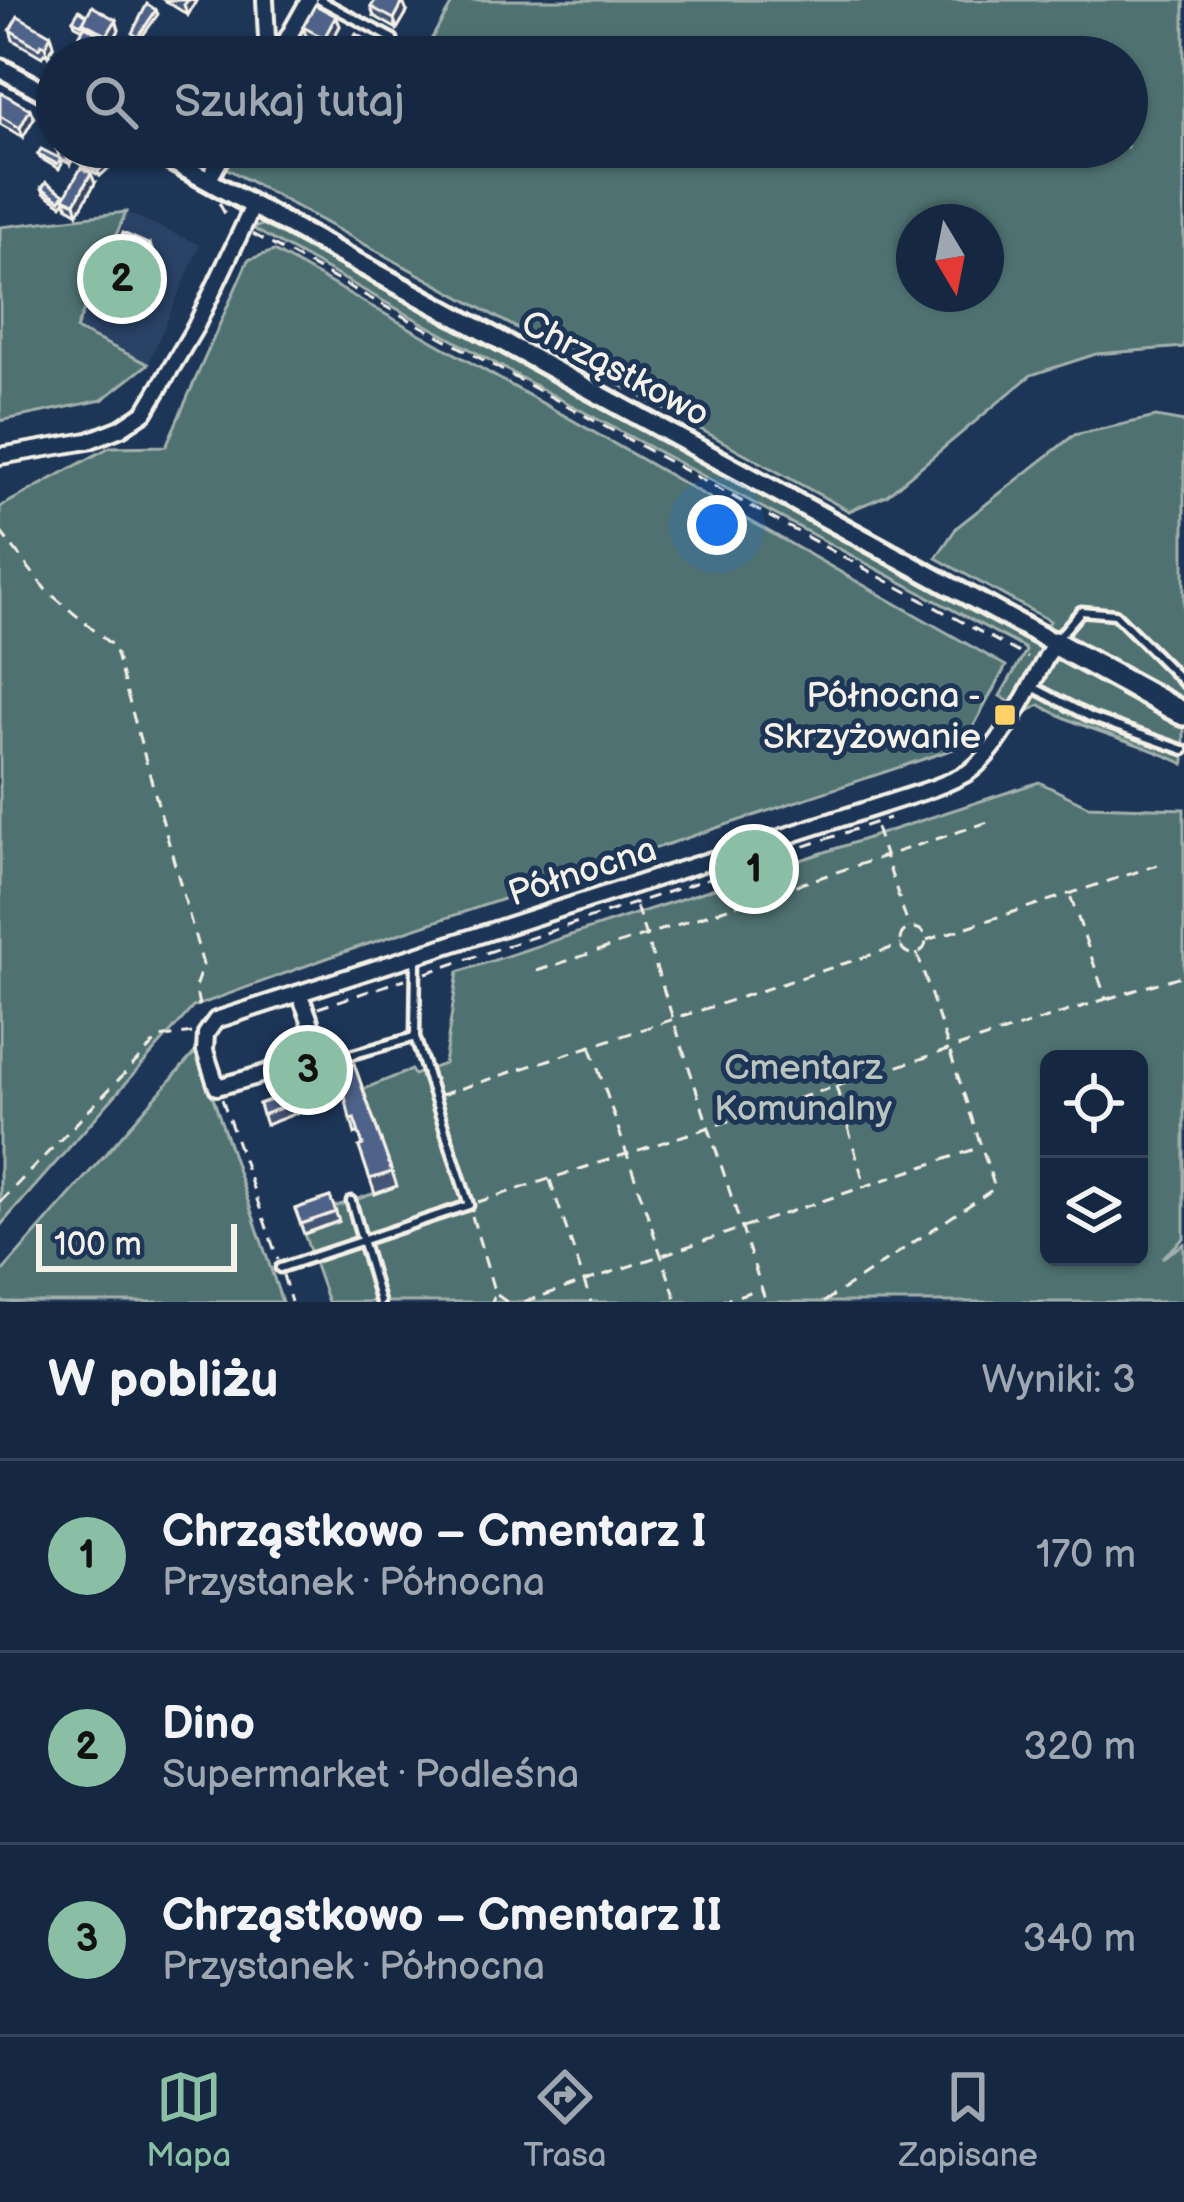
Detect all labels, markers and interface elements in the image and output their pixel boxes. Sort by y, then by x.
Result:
search box [36,36,1148,168]
icon: search [78,69,144,135]
text: Szukaj tutaj [174,75,405,130]
north arrow [896,204,1004,312]
pin: 2 [83,234,161,324]
street label: Chrząstkowo [513,302,716,437]
your location [687,495,747,555]
place label: Północna - Skrzyżowanie [763,675,981,759]
marker: Północna - Skrzyżowanie [992,702,1018,728]
pin: 1 [715,824,793,914]
street label: Północna [503,828,662,917]
pin: 3 [269,1025,347,1115]
park label: Cmentarz Komunalny [714,1047,893,1131]
map controls [1040,1050,1148,1266]
button: locate [1040,1050,1148,1158]
button: layers [1040,1158,1148,1266]
scale bar [36,1218,237,1271]
text: 100 m [54,1225,142,1265]
text: W pobliżu [48,1350,279,1411]
text: Wyniki: 3 [981,1357,1136,1404]
text: Chrząstkowo – Cmentarz I [162,1505,707,1560]
text: 1 [79,1532,95,1579]
text: 170 m [1036,1532,1136,1579]
text: Przystanek · Północna [162,1560,545,1607]
text: Dino [162,1697,255,1752]
text: 2 [75,1724,99,1771]
text: 320 m [1023,1724,1136,1771]
text: Supermarket · Podleśna [162,1752,579,1799]
text: Chrząstkowo – Cmentarz II [162,1889,722,1944]
text: 3 [76,1916,98,1963]
text: 340 m [1023,1916,1136,1963]
text: Przystanek · Północna [162,1944,545,1991]
tab: Mapa [146,2064,231,2176]
tab: Trasa [523,2064,607,2176]
tab: Zapisane [899,2064,1038,2176]

